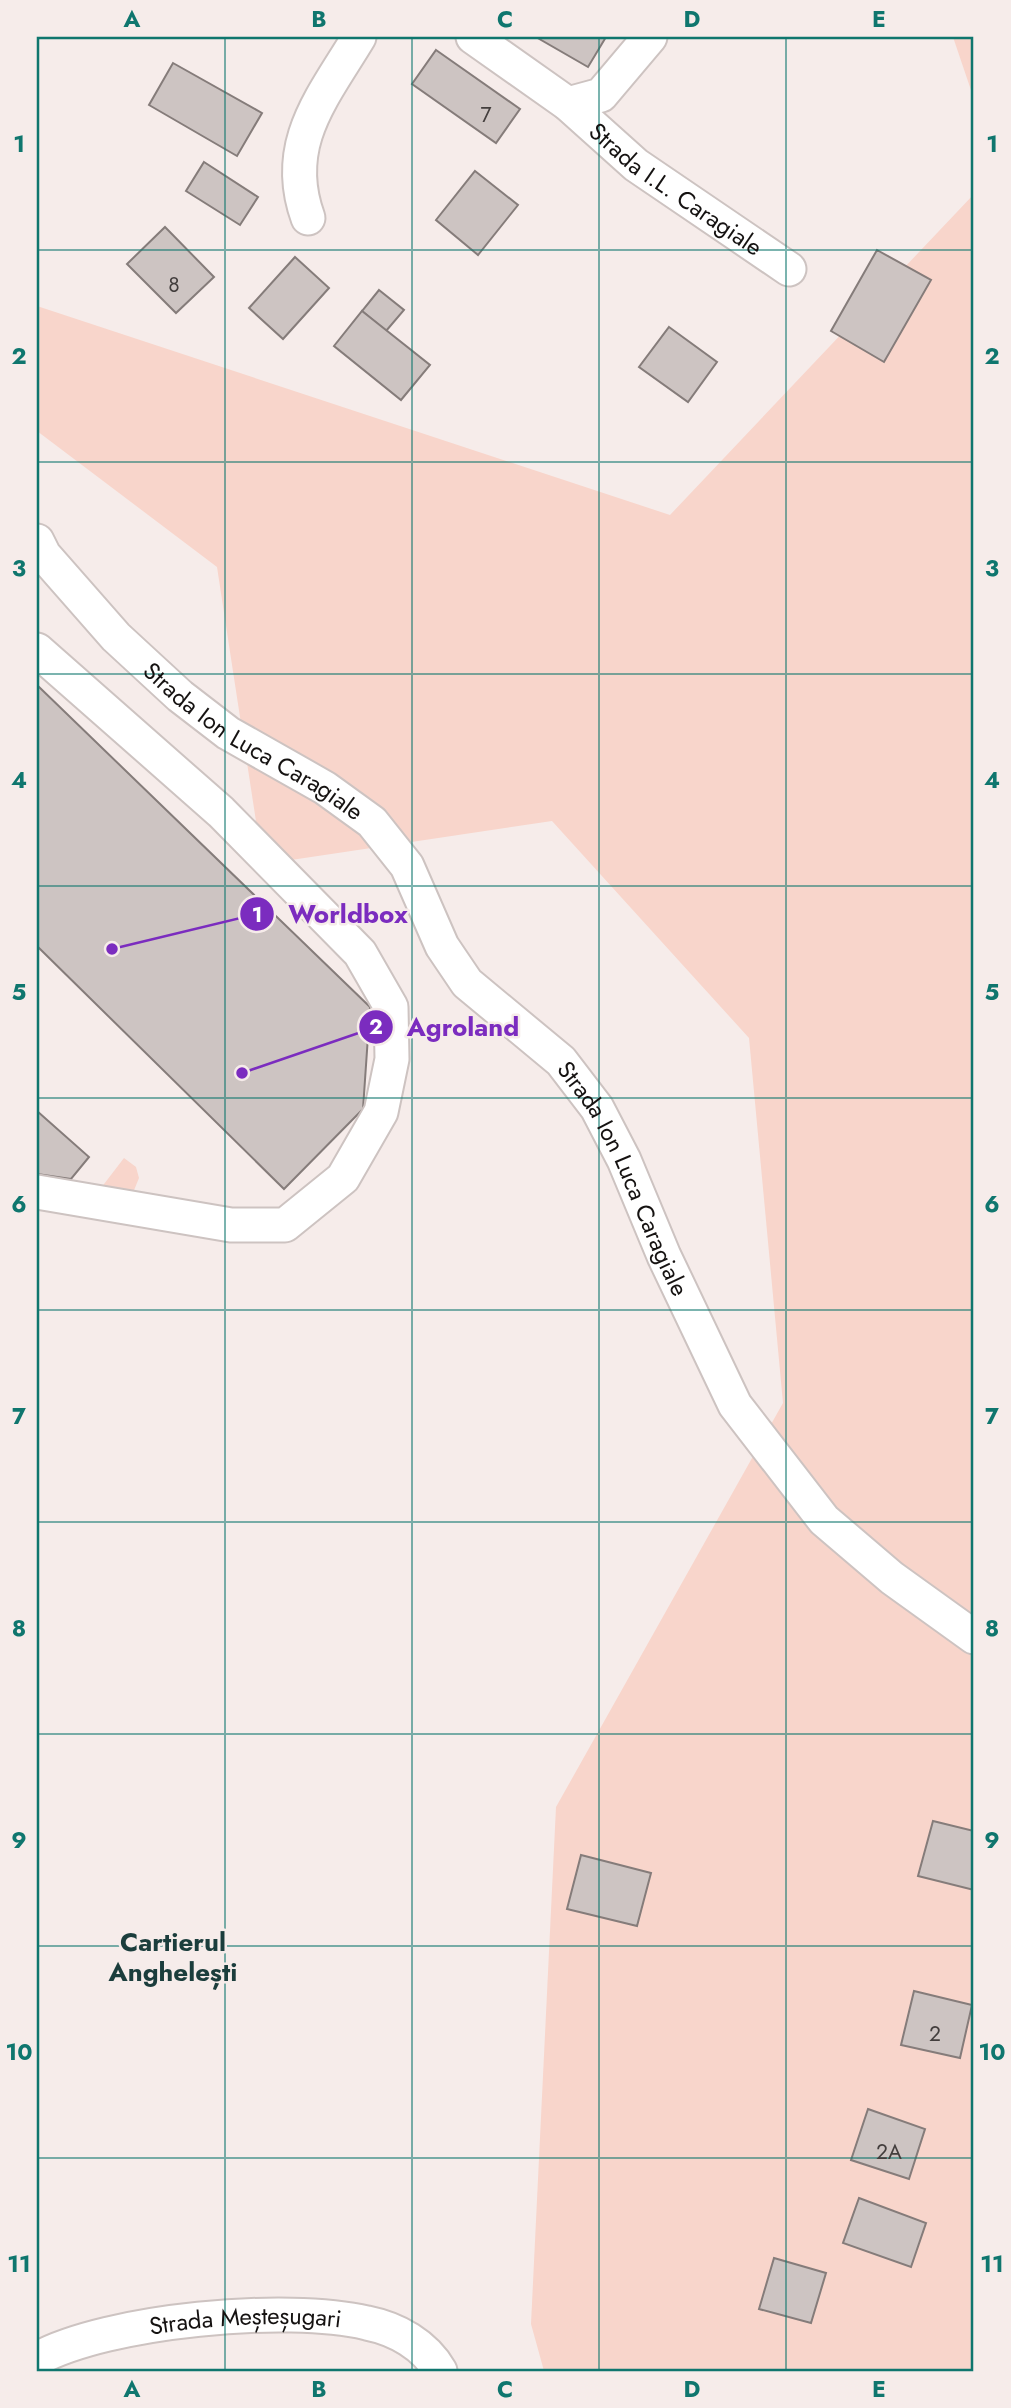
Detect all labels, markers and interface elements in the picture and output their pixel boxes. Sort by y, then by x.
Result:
text: A [123,2,141,36]
text: B [311,2,327,36]
text: C [497,2,513,36]
text: D [684,2,701,36]
text: E [872,2,886,36]
house number: 7 [480,100,492,130]
street label: Strada I.L. Caragiale [582,114,770,264]
text: 1 [13,127,25,161]
text: 1 [986,127,998,161]
house number: 8 [168,270,180,300]
text: 2 [11,339,27,373]
text: 2 [984,339,1000,373]
text: 3 [12,551,26,585]
text: 3 [985,551,999,585]
street label: Strada Ion Luca Caragiale [136,653,371,828]
text: 4 [11,763,27,797]
text: 4 [984,763,1000,797]
callout: Worldbox [239,891,422,938]
text: Worldbox [288,895,408,933]
text: 1 [252,900,262,930]
text: 5 [12,975,26,1009]
text: 5 [985,975,999,1009]
callout: Agroland [358,1003,534,1050]
text: Agroland [406,1008,519,1046]
text: 2 [369,1012,383,1042]
street label: Strada Ion Luca Caragiale [549,1053,698,1302]
text: 6 [11,1187,27,1221]
text: 6 [984,1187,1000,1221]
text: 7 [12,1399,26,1433]
text: 7 [985,1399,999,1433]
text: 8 [12,1611,26,1645]
text: 8 [985,1611,999,1645]
text: 9 [11,1823,27,1857]
text: 9 [984,1823,1000,1857]
district label: Cartierul Anghelești [108,1923,237,1991]
house number: 2 [929,2019,941,2049]
text: 10 [6,2035,32,2069]
text: 10 [979,2035,1005,2069]
house number: 2A [876,2137,902,2167]
text: 11 [7,2247,31,2281]
text: 11 [980,2247,1004,2281]
street label: Strada Meșteșugari [147,2297,344,2343]
text: A [123,2372,141,2406]
text: B [311,2372,327,2406]
text: C [497,2372,513,2406]
text: D [684,2372,701,2406]
text: E [872,2372,886,2406]

